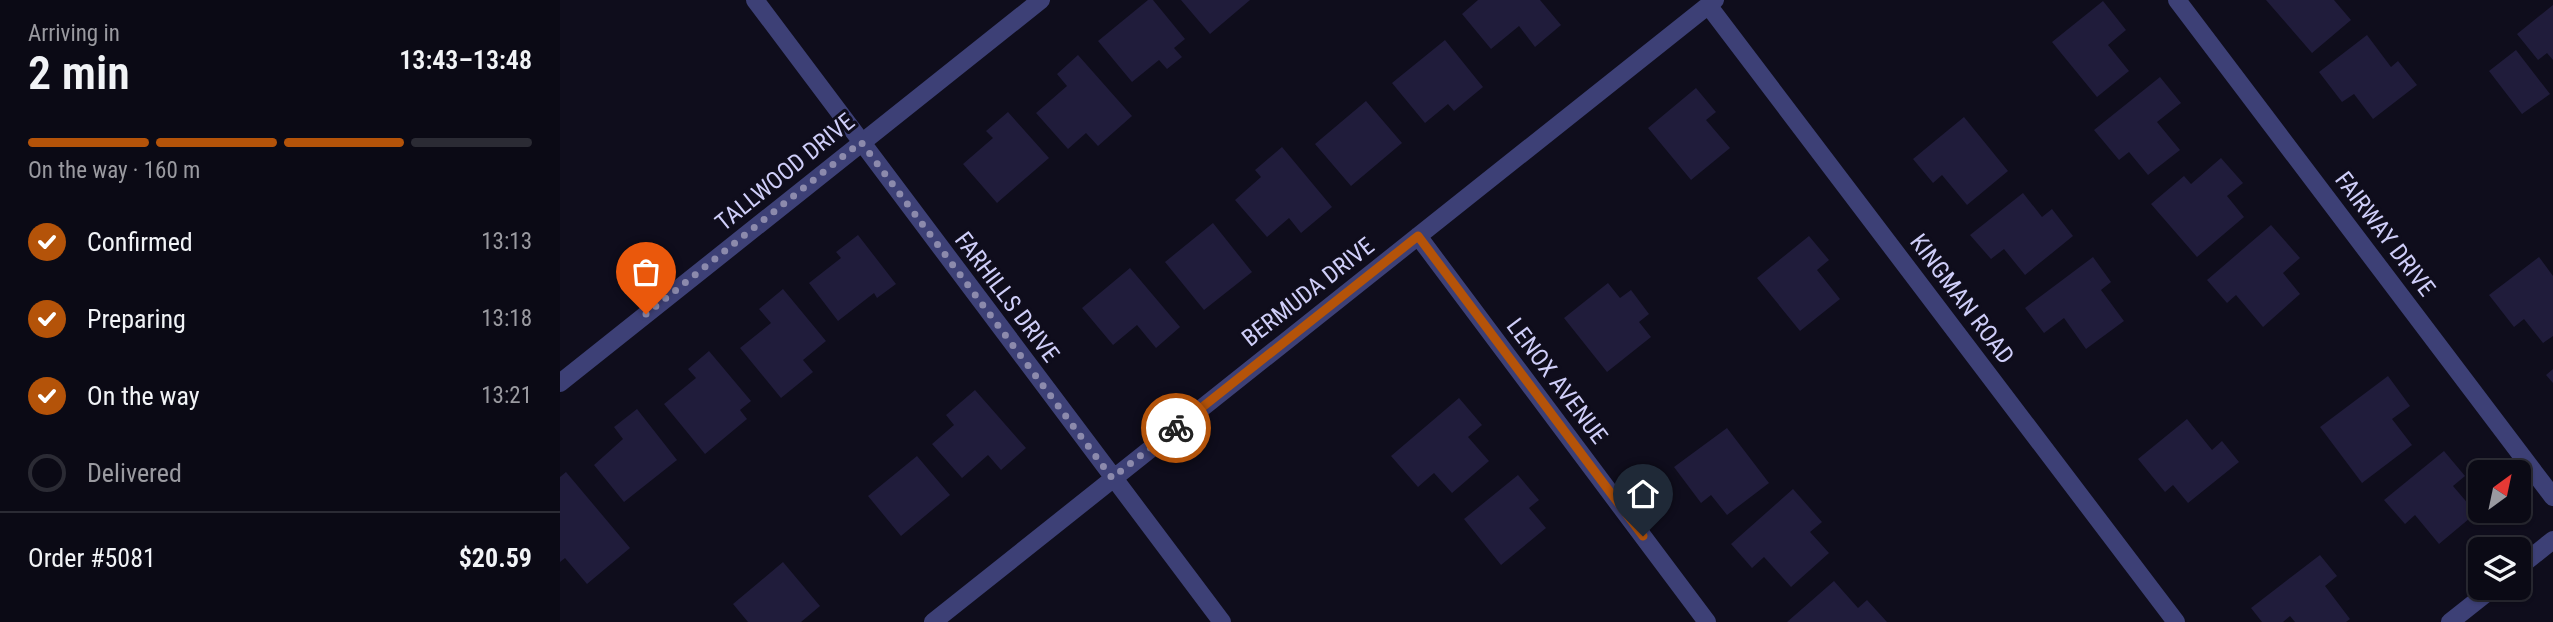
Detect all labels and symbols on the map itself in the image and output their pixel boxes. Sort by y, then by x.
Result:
street label: TALLWOOD DRIVE [710,107,860,237]
street label: FAIRWAY DRIVE [2329,166,2441,302]
street label: FARHILLS DRIVE [949,226,1065,368]
street label: KINGMAN ROAD [1904,229,2020,369]
street label: BERMUDA DRIVE [1236,232,1380,352]
pin [616,242,676,314]
street label: LENOX AVENUE [1501,313,1613,449]
courier [1141,393,1211,463]
north arrow [2468,460,2530,523]
pin [1613,464,1673,536]

